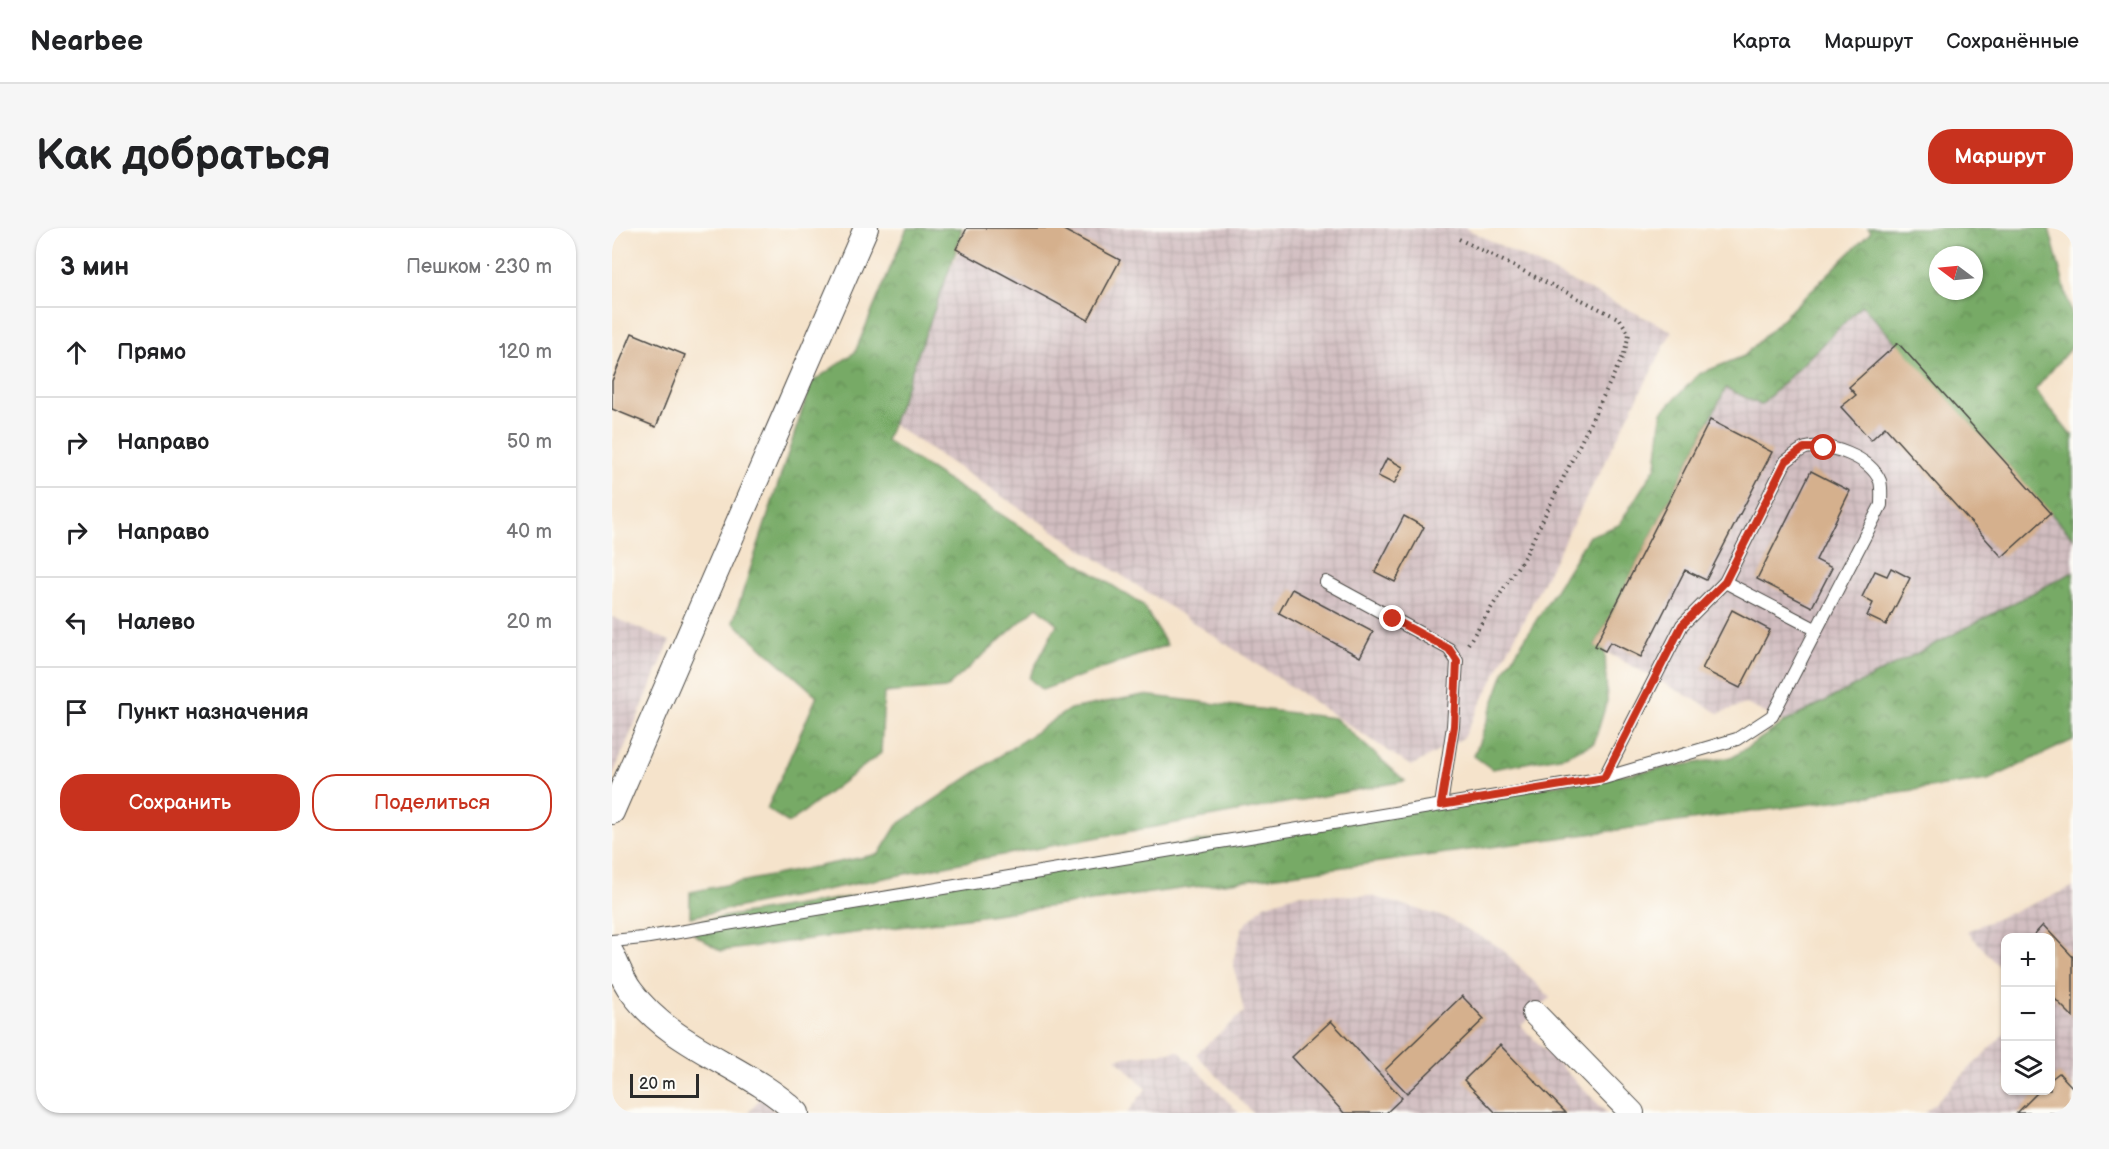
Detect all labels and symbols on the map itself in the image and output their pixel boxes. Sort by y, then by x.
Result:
north arrow [1929,246,1983,300]
route start [1810,434,1836,460]
route end [1379,605,1405,631]
scale bar [630,1071,699,1098]

